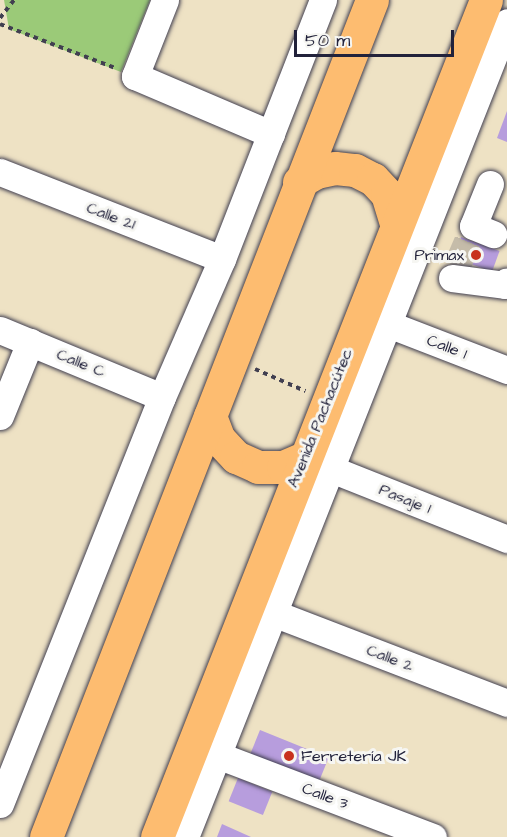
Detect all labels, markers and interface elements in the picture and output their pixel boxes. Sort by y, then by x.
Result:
scale bar [297,18,458,56]
text: 50 m [305,28,350,53]
street label: Calle 21 [84,198,138,234]
place label: Primax [414,245,464,265]
marker: Primax [469,248,483,262]
street label: Calle 1 [424,331,470,363]
street label: Calle C [54,345,108,381]
street label: Avenida Pachacútec [283,346,357,490]
street label: Pasaje 1 [376,480,434,518]
street label: Calle 2 [364,640,416,676]
place label: Ferretería JK [301,746,406,766]
marker: Ferretería JK [282,749,296,763]
street label: Calle 3 [299,778,351,814]

